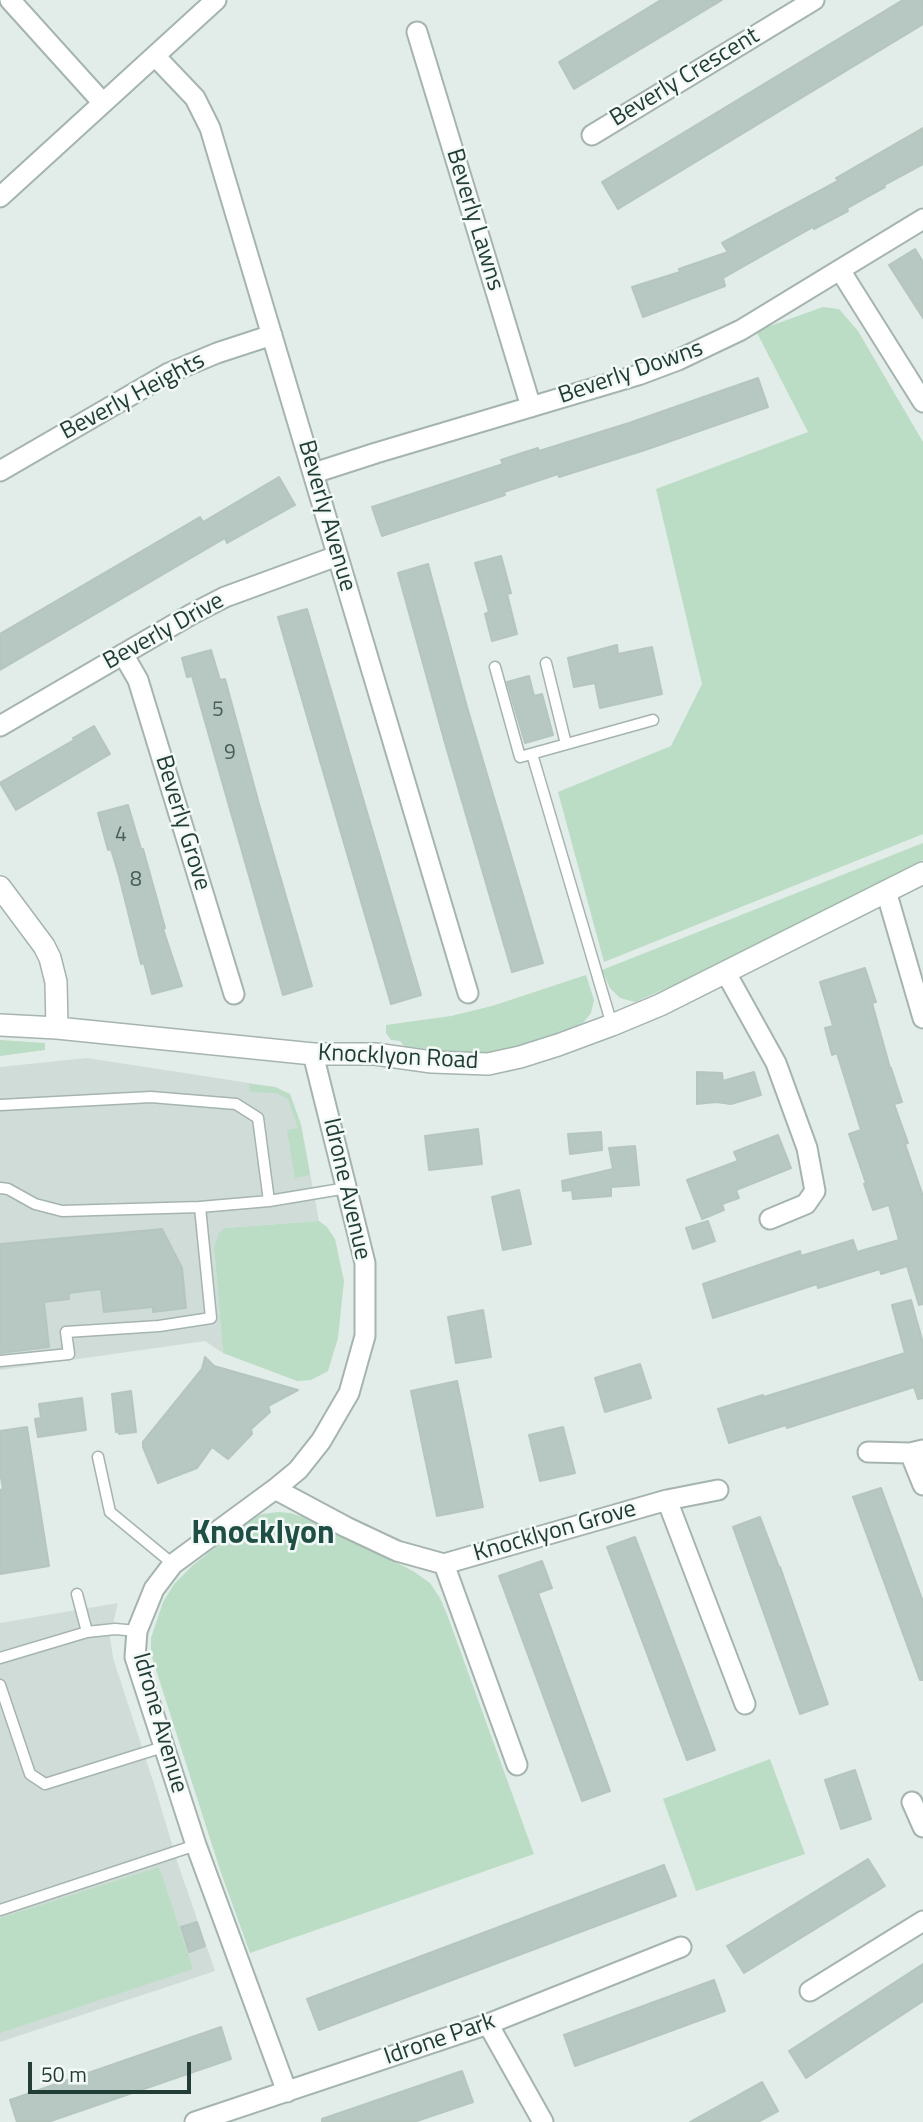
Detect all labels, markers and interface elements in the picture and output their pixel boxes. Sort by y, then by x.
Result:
street label: Beverly Crescent [605,22,765,134]
street label: Beverly Lawns [439,146,509,294]
street label: Beverly Downs [555,335,707,411]
street label: Beverly Heights [56,347,210,447]
street label: Beverly Avenue [291,437,361,595]
street label: Beverly Drive [99,587,229,677]
house number: 5 [212,698,224,724]
house number: 9 [224,741,236,767]
street label: Beverly Grove [148,752,216,894]
house number: 4 [115,823,127,849]
house number: 8 [130,868,142,894]
street label: Knocklyon Road [317,1039,479,1077]
street label: Idrone Avenue [316,1115,376,1263]
street label: Knocklyon Grove [470,1495,640,1569]
district label: Knocklyon [191,1516,335,1554]
street label: Idrone Avenue [125,1650,193,1796]
street label: Idrone Park [381,2008,499,2072]
scale bar [32,2048,194,2092]
text: 50 m [41,2058,87,2090]

